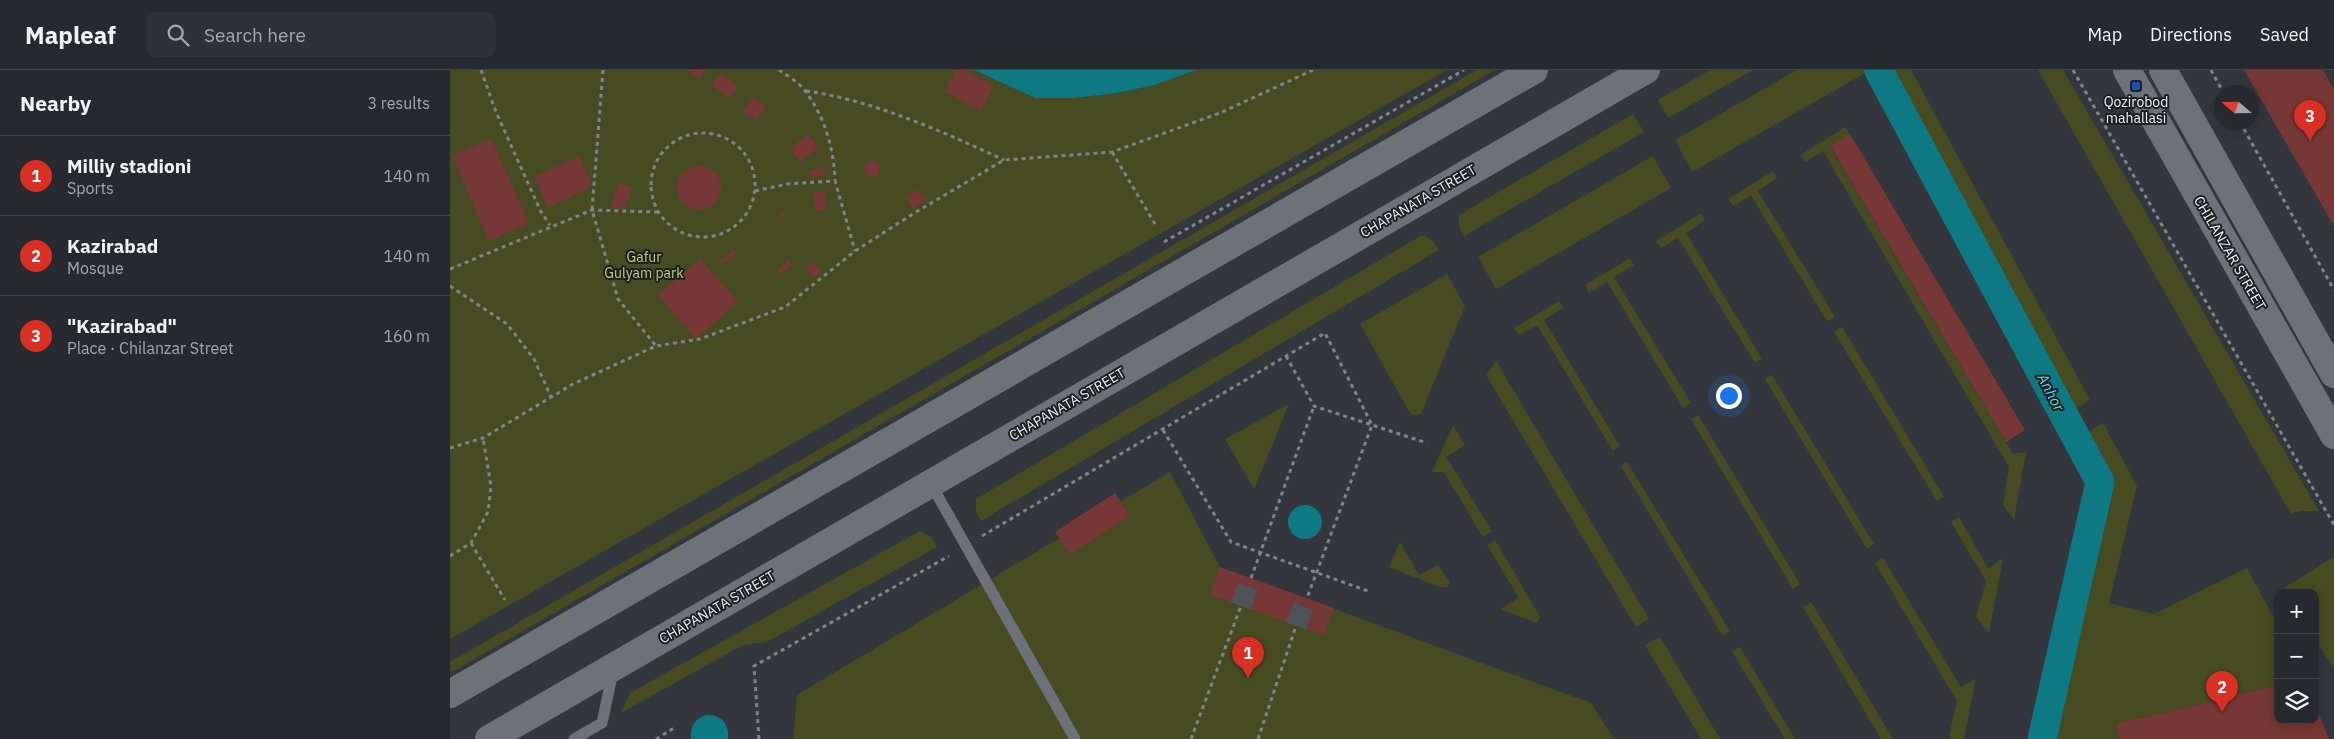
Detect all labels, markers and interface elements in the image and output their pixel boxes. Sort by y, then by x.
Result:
search box [146,12,496,57]
text: Mapleaf [25,19,116,51]
icon: search [164,21,192,49]
text: Search here [204,23,306,47]
text: Map [2087,23,2122,46]
text: Directions [2150,23,2232,46]
text: Saved [2260,23,2309,46]
marker: Qozirobod mahallasi [2130,80,2142,92]
north arrow [2214,85,2259,130]
text: Nearby [20,89,91,117]
text: 3 results [367,93,430,113]
place label: Qozirobod mahallasi [2104,93,2168,127]
pin: 3 [2294,100,2326,141]
text: Milliy stadioni [67,154,191,178]
street label: CHAPANATA STREET [1357,160,1479,242]
text: 1 [31,166,41,186]
text: 140 m [383,166,430,186]
text: Sports [67,178,114,198]
street label: CHILANZAR STREET [2190,193,2270,313]
text: Kazirabad [67,234,158,258]
text: 2 [31,246,41,266]
text: 140 m [383,246,430,266]
park label: Gafur Gulyam park [604,248,684,282]
text: Mosque [67,258,124,278]
text: "Kazirabad" [67,314,177,338]
text: 3 [31,326,41,346]
text: 160 m [383,326,430,346]
text: Place · Chilanzar Street [67,338,234,358]
street label: CHAPANATA STREET [1006,363,1128,445]
water label: Anhor [2033,369,2069,415]
your location [1716,383,1742,409]
street label: CHAPANATA STREET [656,566,778,648]
map controls [2274,589,2319,724]
button: + [2274,589,2319,634]
button: − [2274,634,2319,679]
pin: 1 [1232,637,1264,678]
pin: 2 [2206,671,2238,712]
button: layers [2274,679,2319,724]

